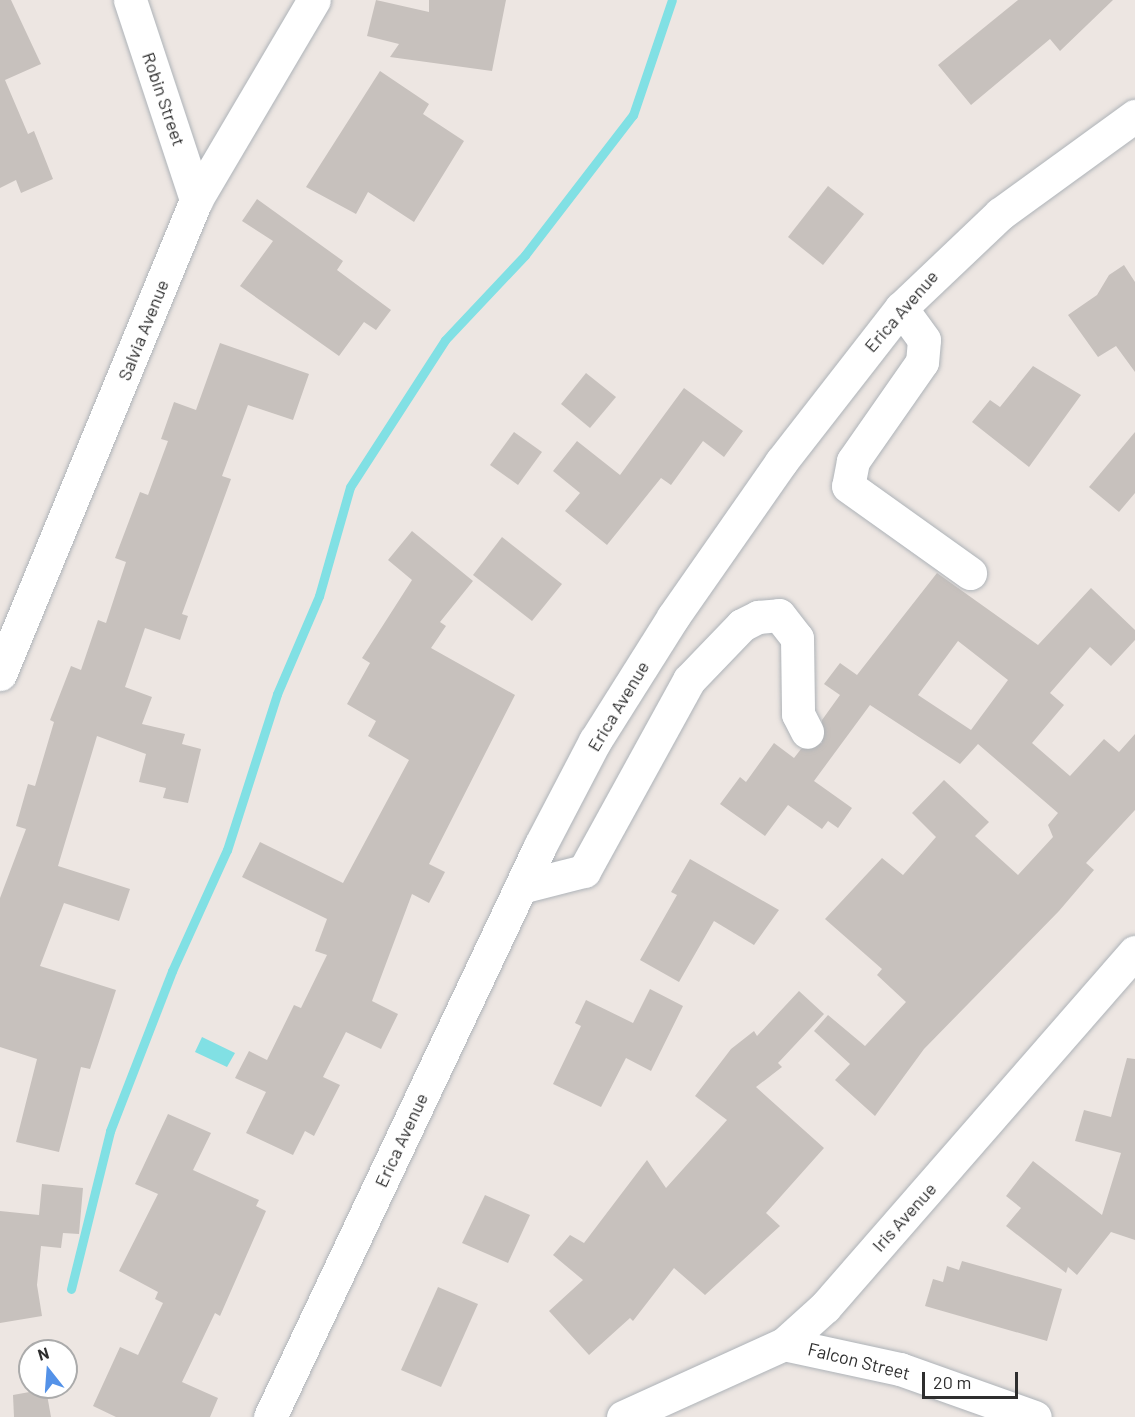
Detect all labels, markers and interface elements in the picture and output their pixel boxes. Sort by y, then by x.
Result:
street label: Robin Street [138,49,190,149]
street label: Erica Avenue [860,266,942,356]
street label: Salvia Avenue [113,276,173,384]
street label: Erica Avenue [583,657,653,755]
street label: Erica Avenue [370,1089,432,1191]
street label: Iris Avenue [867,1178,941,1256]
street label: Falcon Street [806,1338,912,1384]
north arrow [18,1339,78,1399]
text: N [35,1343,51,1364]
scale bar [925,1360,1021,1398]
text: 20 m [933,1371,971,1393]

